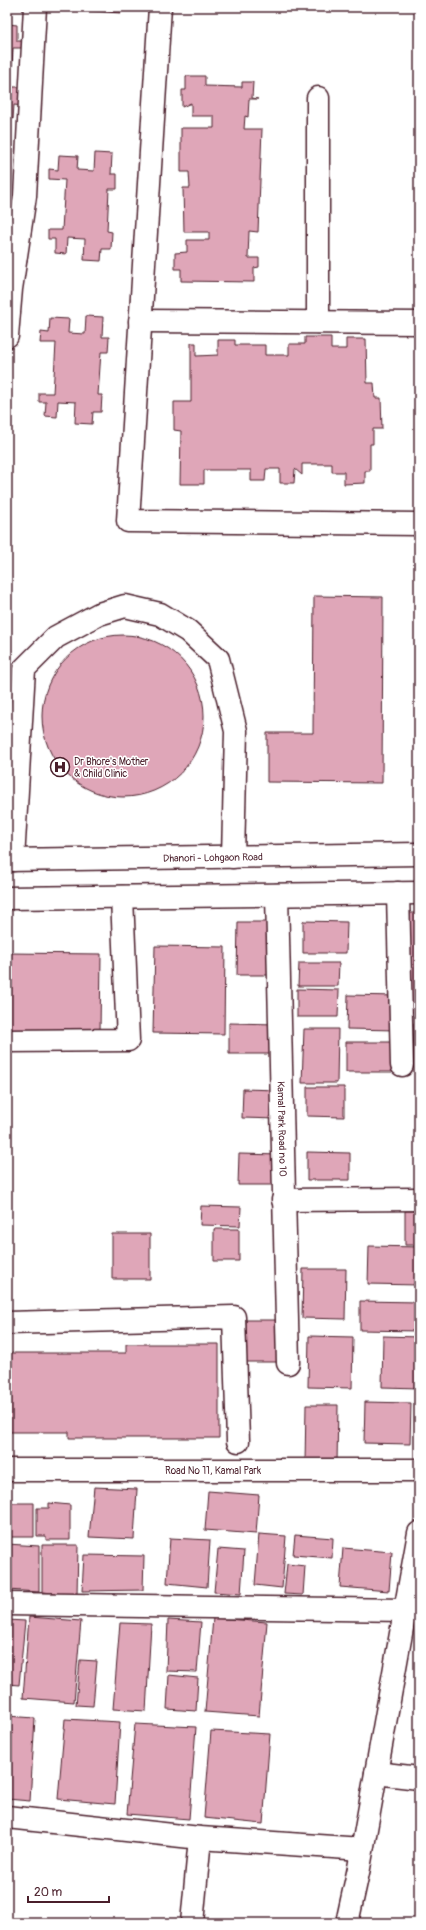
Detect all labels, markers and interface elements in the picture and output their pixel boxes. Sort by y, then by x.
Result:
hospital icon: Dr Bhore's Mother & Child Clinic [49,756,71,778]
place label: Dr Bhore's Mother & Child Clinic [74,756,149,780]
street label: Dhanori - Lohgaon Road [163,851,263,865]
street label: Kamal Park Road no 10 [274,1081,289,1177]
street label: Road No 11, Kamal Park [165,1465,262,1477]
scale bar [28,1878,109,1904]
text: 20 m [34,1885,63,1900]

